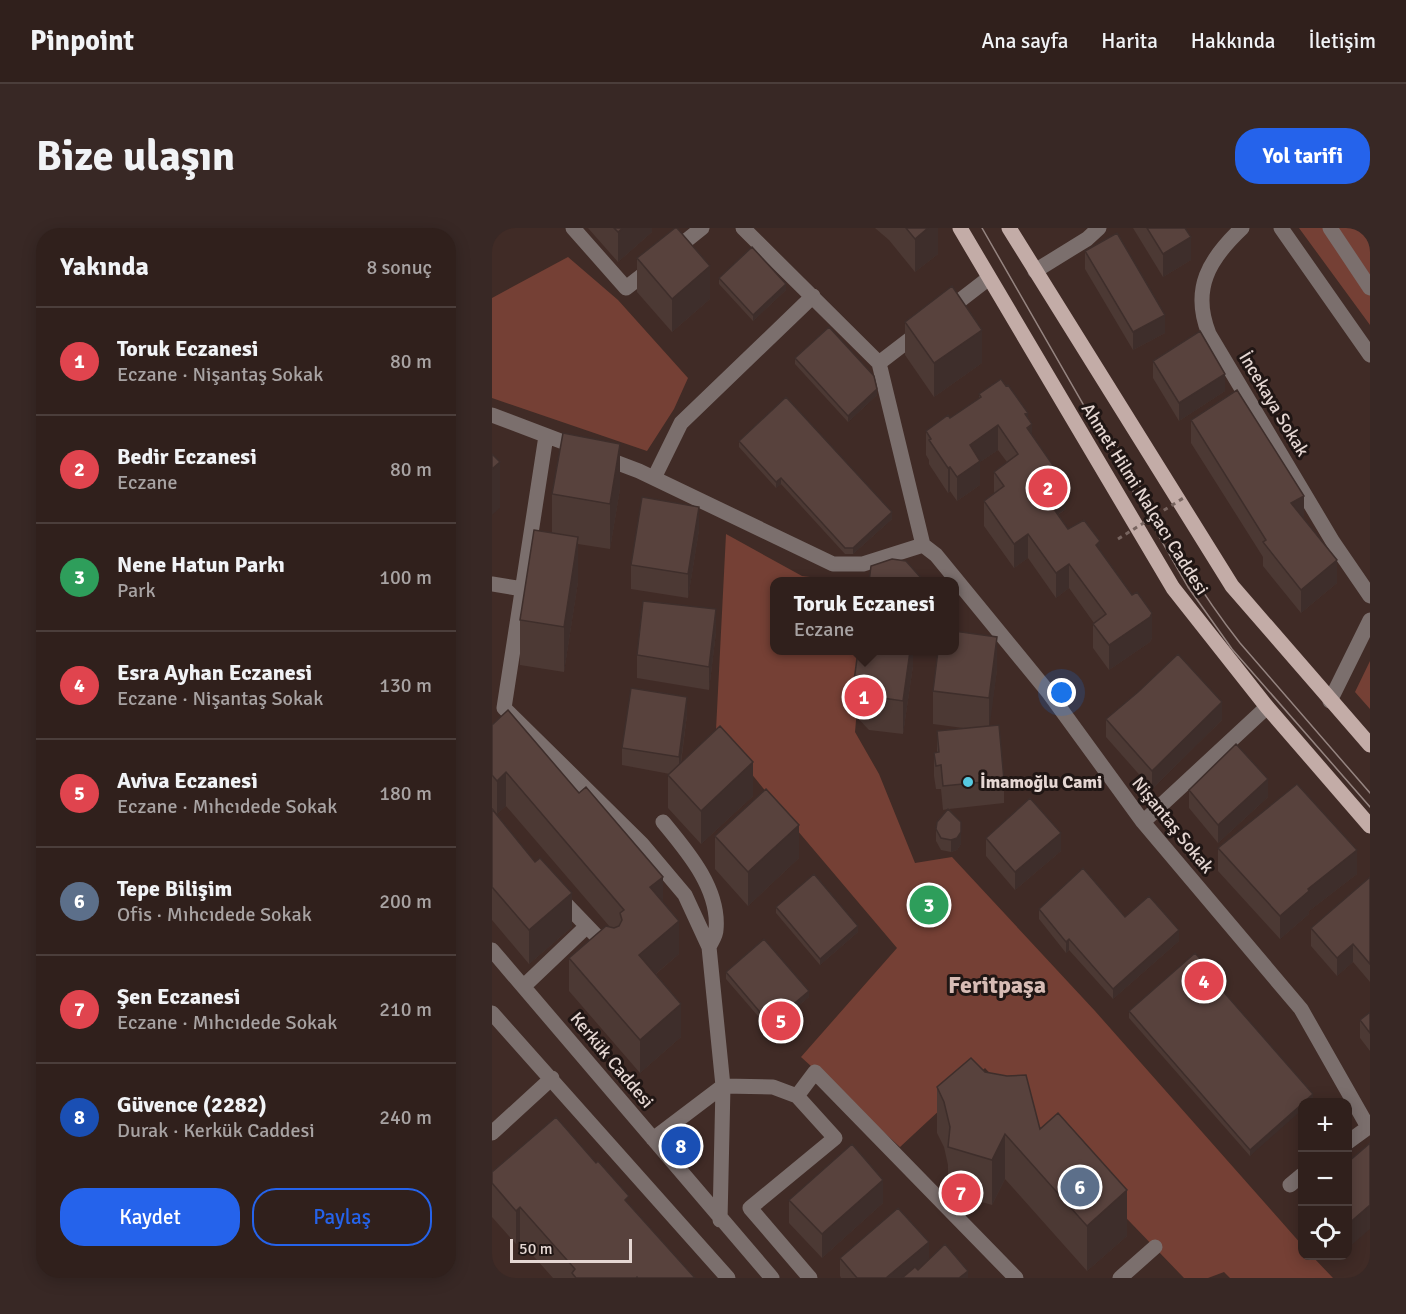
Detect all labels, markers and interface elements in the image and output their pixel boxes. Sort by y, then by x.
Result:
text: Pinpoint [30,24,134,58]
text: Ana sayfa [981,28,1068,54]
text: Harita [1101,28,1158,54]
text: Hakkında [1191,28,1276,54]
text: İletişim [1309,28,1376,54]
button: Yol tarifi [1235,128,1370,184]
text: Bize ulaşın [36,131,235,182]
text: Yakında [60,251,149,283]
text: 8 sonuç [366,255,432,280]
text: Toruk Eczanesi [117,335,258,362]
street label: İncekaya Sokak [1234,348,1314,460]
text: 1 [74,349,85,374]
text: 80 m [390,349,432,374]
text: Eczane · Nişantaş Sokak [117,362,323,387]
street label: Ahmet Hilmi Nalçacı Caddesi [1077,399,1213,599]
text: Bedir Eczanesi [117,443,257,470]
text: 2 [74,457,85,482]
text: 80 m [390,457,432,482]
pin: 2 [1028,466,1068,510]
text: Eczane [117,470,178,495]
text: Nene Hatun Parkı [117,551,285,578]
text: 3 [74,565,85,590]
text: 100 m [379,565,432,590]
popup [770,577,959,655]
text: Park [117,578,155,603]
text: Toruk Eczanesi [794,590,935,617]
text: Eczane [794,617,854,642]
text: Esra Ayhan Eczanesi [117,659,312,686]
text: 4 [74,673,85,698]
text: 130 m [379,673,432,698]
pin: 1 [844,674,884,720]
your location [1047,678,1076,707]
text: Eczane · Nişantaş Sokak [117,686,323,711]
text: Aviva Eczanesi [117,767,258,794]
place label: İmamoğlu Cami [980,771,1102,793]
street label: Nişantaş Sokak [1127,772,1219,878]
marker: İmamoğlu Cami [961,775,975,789]
text: 5 [74,781,85,806]
text: 180 m [379,781,432,806]
text: Eczane · Mıhcıdede Sokak [117,794,337,819]
text: Tepe Bilişim [117,875,232,902]
pin: 3 [910,882,948,928]
text: 6 [74,889,85,914]
text: 200 m [379,889,432,914]
text: Ofis · Mıhcıdede Sokak [117,902,312,927]
pin: 4 [1184,958,1224,1004]
district label: Feritpaşa [948,970,1046,1000]
text: Şen Eczanesi [117,983,240,1010]
text: 7 [74,997,85,1022]
text: 210 m [379,997,432,1022]
pin: 5 [762,998,800,1044]
street label: Kerkük Caddesi [566,1008,658,1112]
text: Eczane · Mıhcıdede Sokak [117,1010,337,1035]
text: Güvence (2282) [117,1091,267,1118]
map controls [1298,1098,1352,1260]
button: + [1298,1098,1352,1152]
text: 8 [74,1105,85,1130]
text: 240 m [379,1105,432,1130]
text: Durak · Kerkük Caddesi [117,1118,315,1143]
pin: 8 [662,1124,700,1168]
button: − [1298,1152,1352,1206]
pin: 6 [1060,1164,1100,1210]
pin: 7 [942,1170,980,1216]
button: Kaydet [60,1188,240,1246]
button: Paylaş [252,1188,432,1246]
button: locate [1298,1206,1352,1260]
scale bar [510,1236,632,1264]
text: 50 m [519,1239,553,1259]

